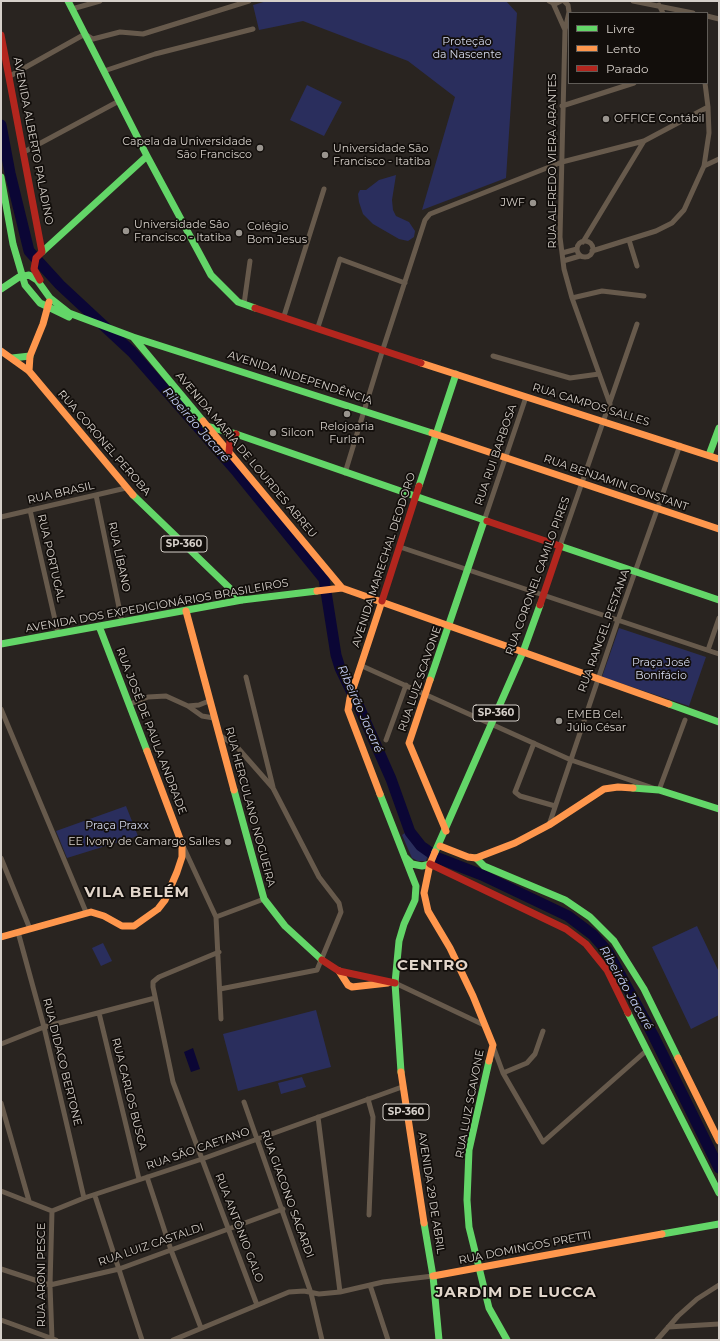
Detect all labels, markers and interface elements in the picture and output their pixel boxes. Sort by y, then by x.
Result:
legend [568,12,708,84]
text: Livre [606,21,635,36]
park label: Proteção da Nascente [433,35,501,61]
text: Lento [606,41,641,56]
street label: AVENIDA ALBERTO PALADINO [10,56,56,226]
text: Parado [606,61,649,76]
street label: RUA ALFREDO VIERA ARANTES [546,73,560,249]
place label: OFFICE Contábil [614,112,705,126]
marker: OFFICE Contábil [601,114,611,124]
place label: Capela da Universidade São Francisco [122,135,252,161]
place label: Universidade São Francisco - Itatiba [333,142,431,168]
marker: Capela da Universidade São Francisco [255,143,265,153]
marker: Universidade São Francisco - Itatiba [320,150,330,160]
place label: JWF [500,196,525,210]
marker: JWF [528,198,538,208]
place label: Universidade Sâo Francisco - Itatiba [134,218,232,244]
place label: Colégio Bom Jesus [247,220,307,246]
marker: Universidade Sâo Francisco - Itatiba [121,226,131,236]
marker: Colégio Bom Jesus [234,228,244,238]
street label: AVENIDA INDEPENDÊNCIA [226,348,374,408]
street label: AVENIDA MARIA DE LOURDES ABREU [173,369,319,541]
street label: RUA CAMPOS SALLES [531,381,651,429]
water label: Ribeirão Jacaré [160,385,232,465]
street label: RUA CORONEL PEROBA [55,388,153,498]
street label: RUA RUI BARBOSA [472,403,520,507]
marker: Relojoaria Furlan [342,409,352,419]
place label: Relojoaria Furlan [320,420,374,446]
place label: Silcon [281,426,314,440]
marker: Silcon [268,428,278,438]
street label: RUA BENJAMIN CONSTANT [542,452,690,514]
street label: AVENIDA MARECHAL DEODORO [349,471,419,649]
street label: RUA BRASIL [26,479,96,507]
street label: RUA CORONEL CAMILO PIRES [503,495,573,657]
street label: RUA PORTUGAL [34,513,68,603]
street label: RUA LÍBANO [105,521,133,593]
road number: SP-360 [161,536,207,552]
street label: RUA RANGEL PESTANA [576,568,632,694]
street label: AVENIDA DOS EXPEDICIONÁRIOS BRASILEIROS [24,576,290,636]
street label: RUA LUIZ SCAVONE [396,625,444,733]
street label: RUA JOSÉ DE PAULA ANDRADE [113,646,189,816]
park label: Praça José Bonifácio [632,656,690,682]
water label: Ribeirão Jacaré [334,663,386,755]
road number: SP-360 [473,705,519,721]
place label: EMEB Cel. Júlio César [567,708,626,734]
marker: EMEB Cel. Júlio César [554,716,564,726]
street label: RUA HERCULANO NOGUEIRA [222,725,278,889]
park label: Praça Praxx [85,819,149,833]
place label: EE Ivony de Camargo Salles [68,835,220,849]
marker: EE Ivony de Camargo Salles [223,837,233,847]
district label: VILA BELÉM [84,884,190,902]
water label: Ribeirão Jacaré [596,943,656,1033]
district label: CENTRO [397,957,469,975]
street label: RUA DIDACO BERTONE [40,997,84,1127]
street label: RUA CARLOS BUSCA [109,1037,149,1151]
street label: RUA LUIZ SCAVONE [453,1048,487,1160]
road number: SP-360 [383,1104,429,1120]
street label: RUA SÃO CAETANO [144,1125,252,1173]
street label: RUA GIACONO SACARDI [258,1128,316,1260]
street label: AVENIDA 29 DE ABRIL [415,1131,447,1255]
street label: RUA ANTÔNIO GALO [212,1172,266,1284]
street label: RUA LUIZ CASTALDI [97,1221,205,1269]
street label: RUA ARONI PESCE [35,1223,49,1327]
street label: RUA DOMINGOS PRETTI [458,1229,592,1267]
district label: JARDIM DE LUCCA [435,1284,597,1302]

